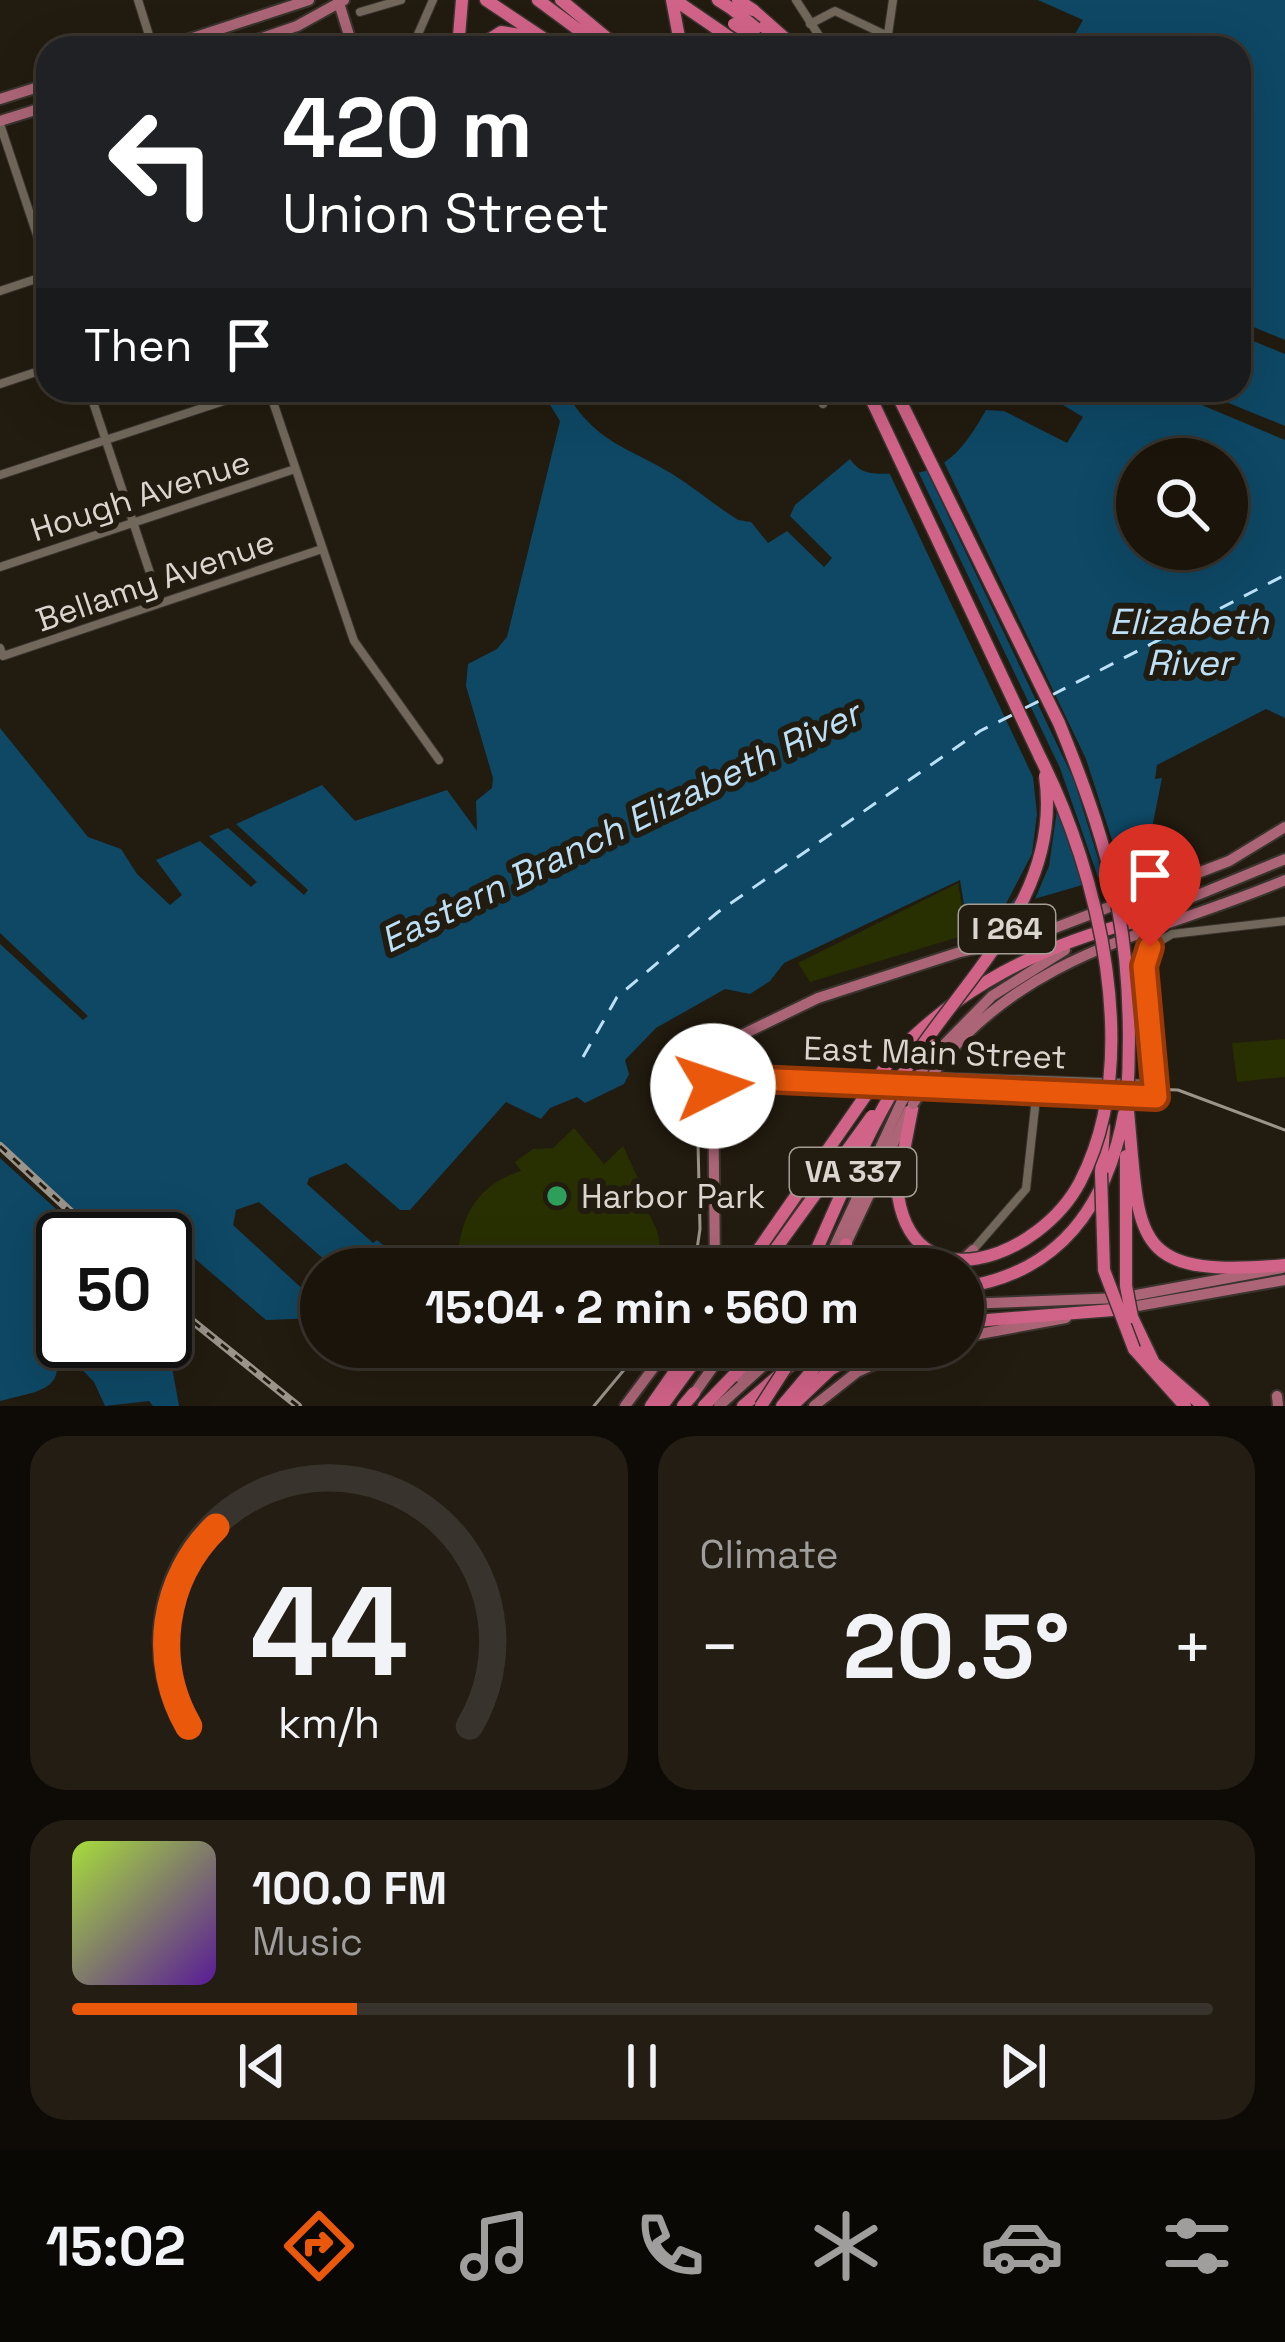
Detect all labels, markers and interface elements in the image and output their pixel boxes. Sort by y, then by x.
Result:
text: 420 m [282,74,533,182]
icon: left [84,84,240,240]
text: Union Street [282,179,610,248]
icon: arrive [216,312,282,378]
text: Then [84,317,192,374]
map controls [1116,438,1248,570]
button: search [1116,438,1248,570]
street label: Hough Avenue [25,441,255,551]
street label: Bellamy Avenue [31,520,280,641]
water label: Elizabeth River [1109,599,1270,686]
water label: Eastern Branch Elizabeth River [373,689,871,963]
pin [1099,824,1201,947]
icon: arrive [1117,842,1183,908]
road number: I 264 [959,905,1055,953]
position arrow [650,1023,776,1149]
street label: East Main Street [803,1027,1067,1079]
road number: VA 337 [790,1148,916,1196]
place label: Harbor Park [581,1176,766,1218]
marker: Harbor Park [544,1183,570,1209]
speed limit sign: 50 [36,1212,192,1368]
text: 15:04 · 2 min · 560 m [425,1279,859,1336]
text: Climate [700,1530,839,1579]
text: 44 [249,1552,408,1711]
text: 20.5° [843,1589,1070,1704]
text: − [700,1605,740,1689]
text: + [1172,1605,1213,1689]
text: km/h [278,1696,380,1751]
text: 100.0 FM [252,1860,447,1917]
text: Music [252,1917,363,1966]
icon: previous [229,2033,295,2099]
icon: pause [609,2033,675,2099]
icon: next [990,2033,1056,2099]
icon: directions [277,2204,361,2288]
icon: music [453,2204,537,2288]
icon: phone [628,2204,712,2288]
icon: climate [804,2204,888,2288]
icon: car [980,2204,1064,2288]
icon: filters [1155,2204,1239,2288]
text: 15:02 [46,2212,186,2281]

